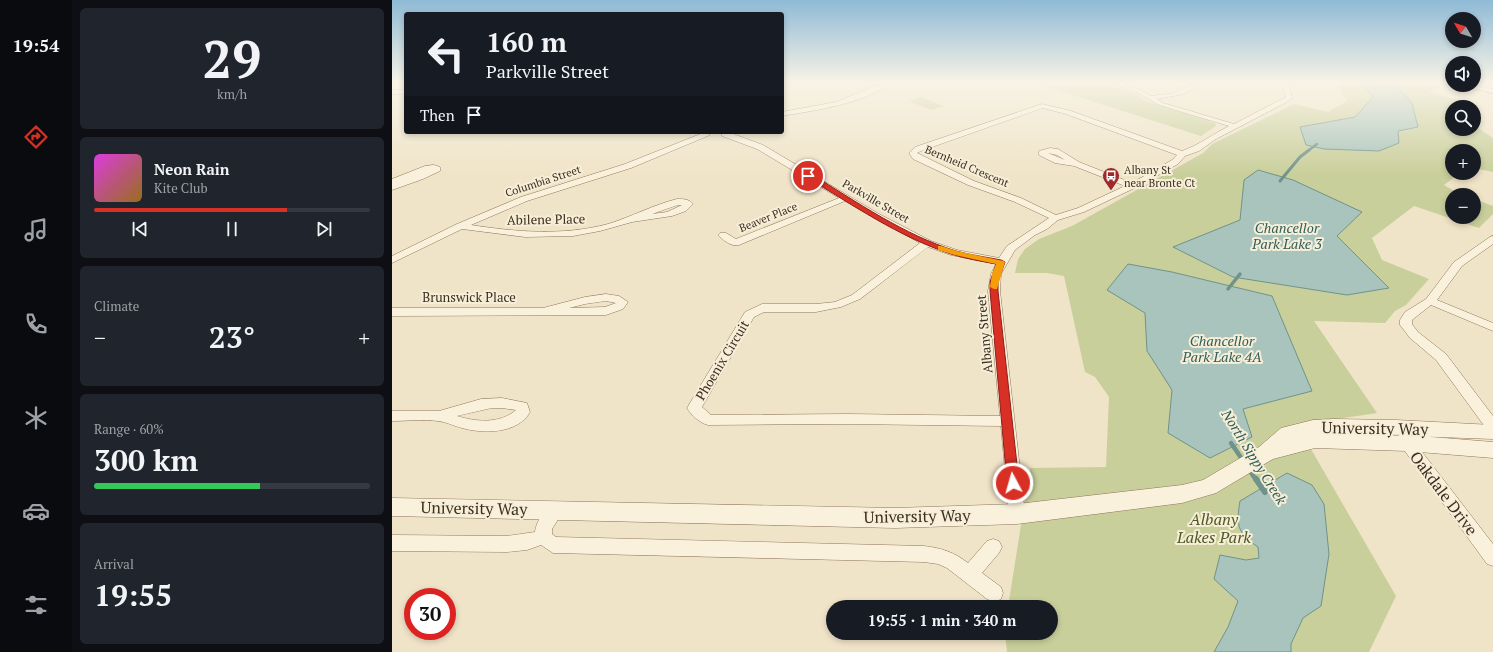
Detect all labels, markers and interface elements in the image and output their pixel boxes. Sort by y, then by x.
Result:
north arrow [1445,12,1481,48]
map controls [1445,12,1481,224]
text: 160 m [486,23,567,60]
text: 29 [203,24,261,93]
icon: left [420,28,472,80]
text: 19:54 [13,33,59,57]
button: sound [1445,56,1481,92]
text: Parkville Street [486,59,609,83]
text: km/h [217,85,247,103]
button: search [1445,100,1481,136]
icon: arrive [463,104,485,126]
text: Then [420,105,455,125]
icon: directions [22,123,50,151]
street label: Bernheid Crescent [923,142,1011,190]
button: + [1445,144,1481,180]
text: Neon Rain [154,159,230,179]
pin [791,159,825,193]
street label: Columbia Street [503,162,583,200]
place label: Albany St near Bronte Ct [1124,163,1195,190]
icon: arrive [797,165,819,187]
bus stop icon: Albany St near Bronte Ct [1101,166,1121,191]
street label: Parkville Street [840,176,912,226]
text: Kite Club [154,179,208,197]
button: − [1445,188,1481,224]
street label: Beaver Place [737,199,800,235]
street label: Abilene Place [507,209,585,229]
icon: music [22,216,50,244]
icon: previous [129,218,151,240]
icon: pause [221,218,243,240]
icon: next [313,218,335,240]
water label: Chancellor Park Lake 3 [1251,218,1323,253]
street label: Brunswick Place [422,288,516,306]
street label: Albany Street [972,294,996,374]
text: Climate [94,297,139,315]
icon: phone [22,310,50,338]
text: 23° [209,317,255,357]
street label: Phoenix Circuit [691,317,753,403]
text: − [94,323,106,352]
text: + [358,323,370,352]
water label: Chancellor Park Lake 4A [1181,331,1262,366]
icon: climate [22,404,50,432]
water label: North Sippy Creek [1217,405,1291,508]
street label: University Way [1321,416,1429,440]
text: Range · 60% [94,420,164,438]
text: 300 km [94,440,198,480]
street label: Oakdale Drive [1405,446,1483,540]
position arrow [992,462,1034,504]
street label: University Way [420,496,528,520]
icon: car [22,497,50,525]
street label: University Way [863,504,971,528]
park label: Albany Lakes Park [1176,508,1251,548]
text: Arrival [94,555,134,573]
text: 19:55 [94,575,172,615]
speed limit sign: 30 [404,588,456,640]
icon: filters [22,591,50,619]
text: 19:55 · 1 min · 340 m [868,610,1016,630]

